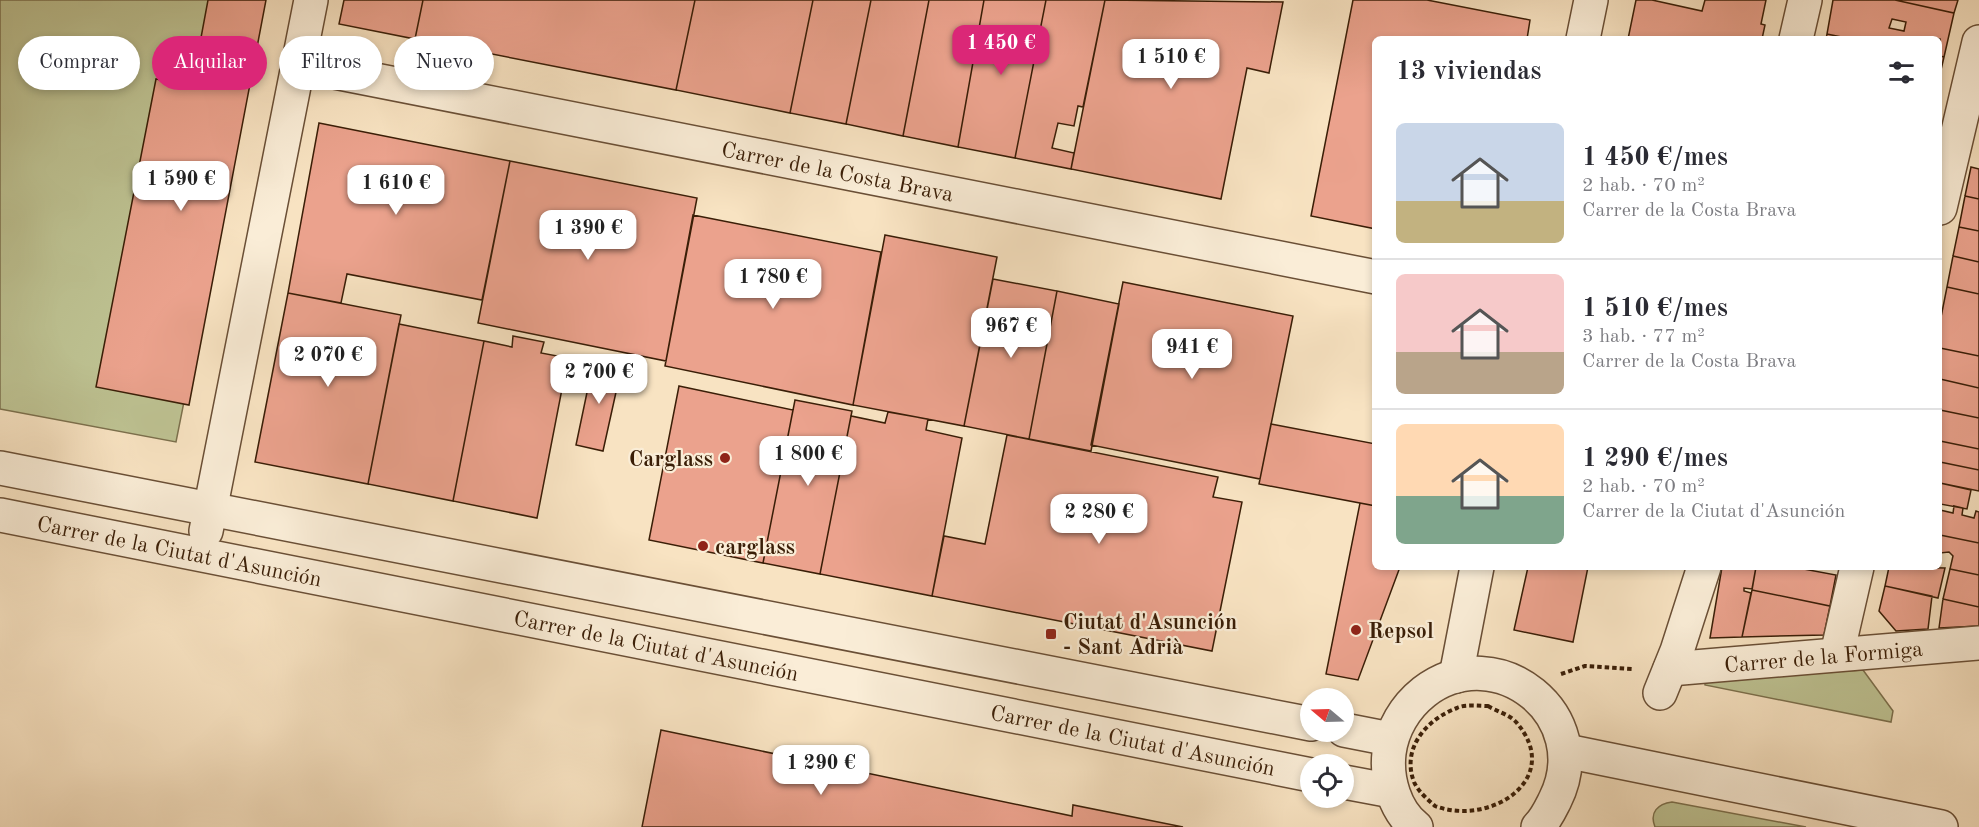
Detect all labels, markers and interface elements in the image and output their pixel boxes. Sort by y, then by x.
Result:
pin: 1 450 € [946,25,1056,76]
text: 1 450 € [966,34,1036,54]
chip: Comprar [18,36,140,90]
chip: Alquilar [152,36,267,90]
chip: Filtros [279,36,382,90]
chip: Nuevo [394,36,494,90]
pin: 1 510 € [1116,39,1226,90]
text: 1 510 € [1136,48,1206,68]
icon: filters [1885,56,1918,89]
text: 13 viviendas [1396,59,1542,85]
street label: Carrer de la Costa Brava [719,139,955,207]
text: 1 450 €/mes [1582,145,1728,171]
icon: home [1444,147,1516,219]
pin: 1 590 € [126,161,236,212]
pin: 1 610 € [341,165,451,216]
text: 1 590 € [146,170,216,190]
text: 1 610 € [361,174,431,194]
text: 2 hab. · 70 m² [1582,176,1705,196]
text: Carrer de la Costa Brava [1582,201,1796,221]
pin: 1 390 € [533,210,643,261]
text: 1 390 € [553,219,623,239]
pin: 1 780 € [718,259,828,310]
text: 1 780 € [738,268,808,288]
text: 1 510 €/mes [1582,296,1728,322]
icon: home [1444,298,1516,370]
pin: 967 € [969,308,1053,359]
text: 967 € [985,317,1037,337]
text: 3 hab. · 77 m² [1582,327,1705,347]
pin: 941 € [1150,329,1234,380]
pin: 2 070 € [273,337,383,388]
text: 941 € [1166,338,1218,358]
text: 2 070 € [293,346,363,366]
text: Carrer de la Costa Brava [1582,352,1796,372]
pin: 2 700 € [544,354,654,405]
text: 2 700 € [564,363,634,383]
pin: 1 800 € [753,436,863,487]
text: 1 800 € [773,445,843,465]
text: 1 290 €/mes [1582,446,1728,472]
icon: home [1444,448,1516,520]
place label: Carglass [629,449,713,471]
marker: Carglass [718,451,732,465]
text: 2 hab. · 70 m² [1582,477,1705,497]
pin: 2 280 € [1044,494,1154,545]
text: Carrer de la Ciutat d'Asunción [1582,502,1845,522]
text: 2 280 € [1064,503,1134,523]
street label: Carrer de la Ciutat d'Asunción [35,514,324,592]
place label: carglass [715,537,795,559]
marker: carglass [696,539,710,553]
street label: Carrer de la Ciutat d'Asunción [512,608,800,686]
place label: Ciutat d'Asunción - Sant Adrià [1063,612,1237,659]
place label: Repsol [1368,621,1434,643]
marker: Repsol [1349,623,1363,637]
marker: Ciutat d'Asunción - Sant Adrià [1044,627,1058,641]
street label: Carrer de la Formiga [1723,639,1924,677]
north arrow [1300,688,1354,742]
map controls [1300,688,1354,808]
street label: Carrer de la Ciutat d'Asunción [988,703,1277,781]
pin: 1 290 € [766,745,876,796]
text: 1 290 € [786,754,856,774]
button: locate [1300,754,1354,808]

